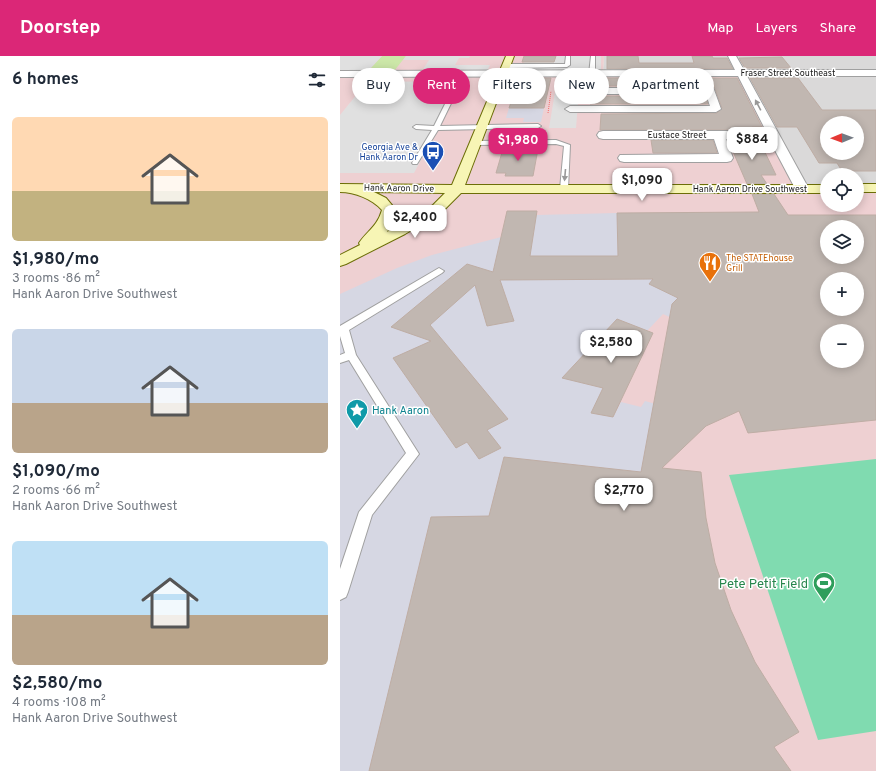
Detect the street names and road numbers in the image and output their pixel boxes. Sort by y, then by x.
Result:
street label: Fraser Street Southeast [741,68,835,79]
street label: Eustace Street [647,130,707,141]
street label: Hank Aaron Drive [364,182,434,195]
street label: Hank Aaron Drive Southwest [693,184,807,195]

